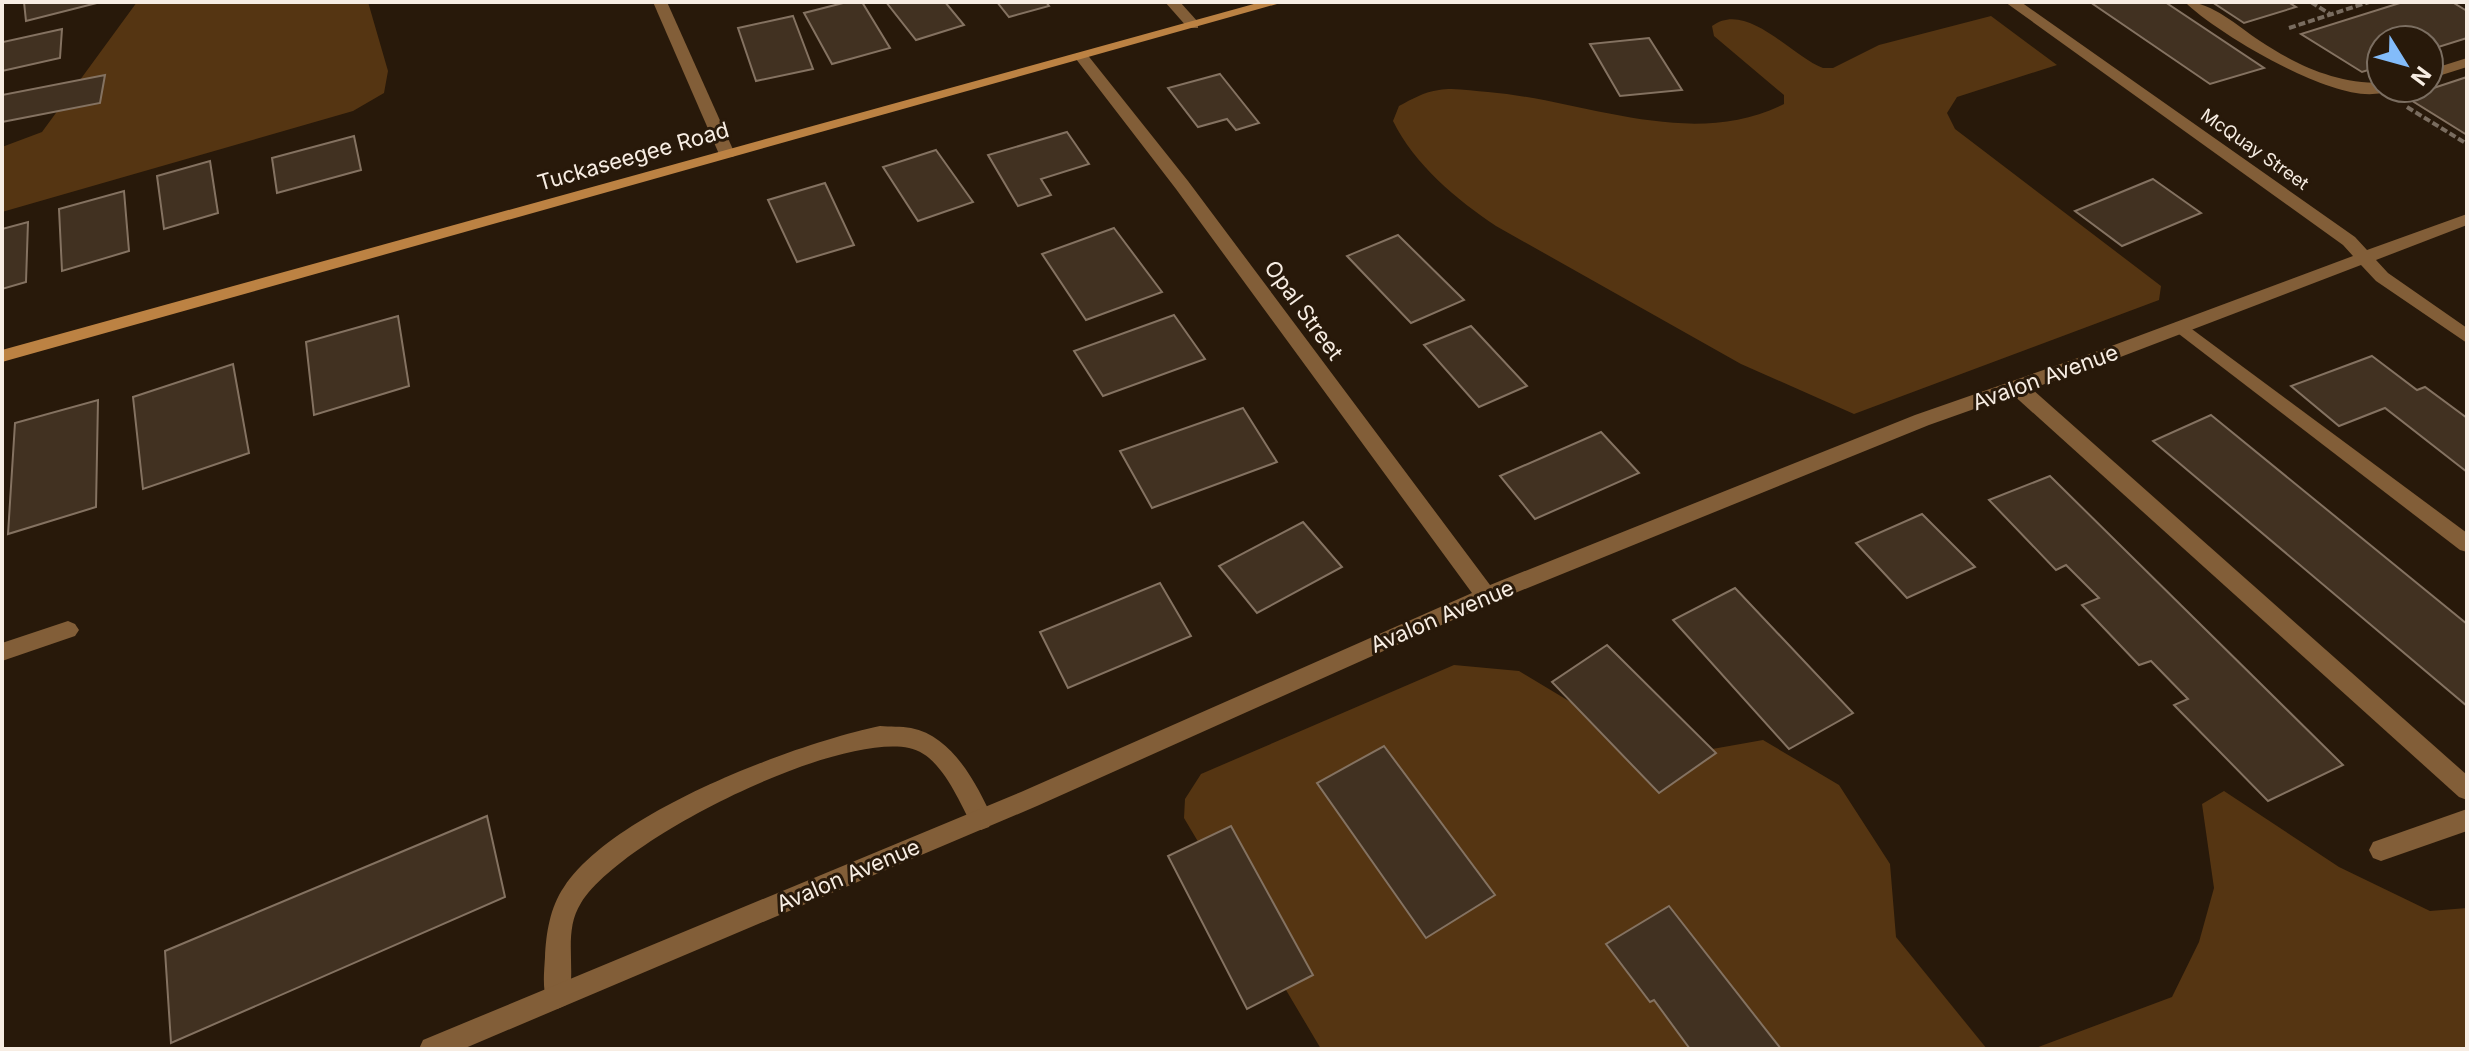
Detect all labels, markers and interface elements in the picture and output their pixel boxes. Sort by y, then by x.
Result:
north arrow [2365,24,2445,104]
text: N [2406,62,2436,91]
street label: McQuay Street [2197,104,2313,194]
street label: Tuckaseegee Road [534,116,732,196]
street label: Opal Street [1259,255,1349,365]
street label: Avalon Avenue [1969,339,2121,415]
street label: Avalon Avenue [1366,574,1518,658]
street label: Avalon Avenue [772,833,924,917]

